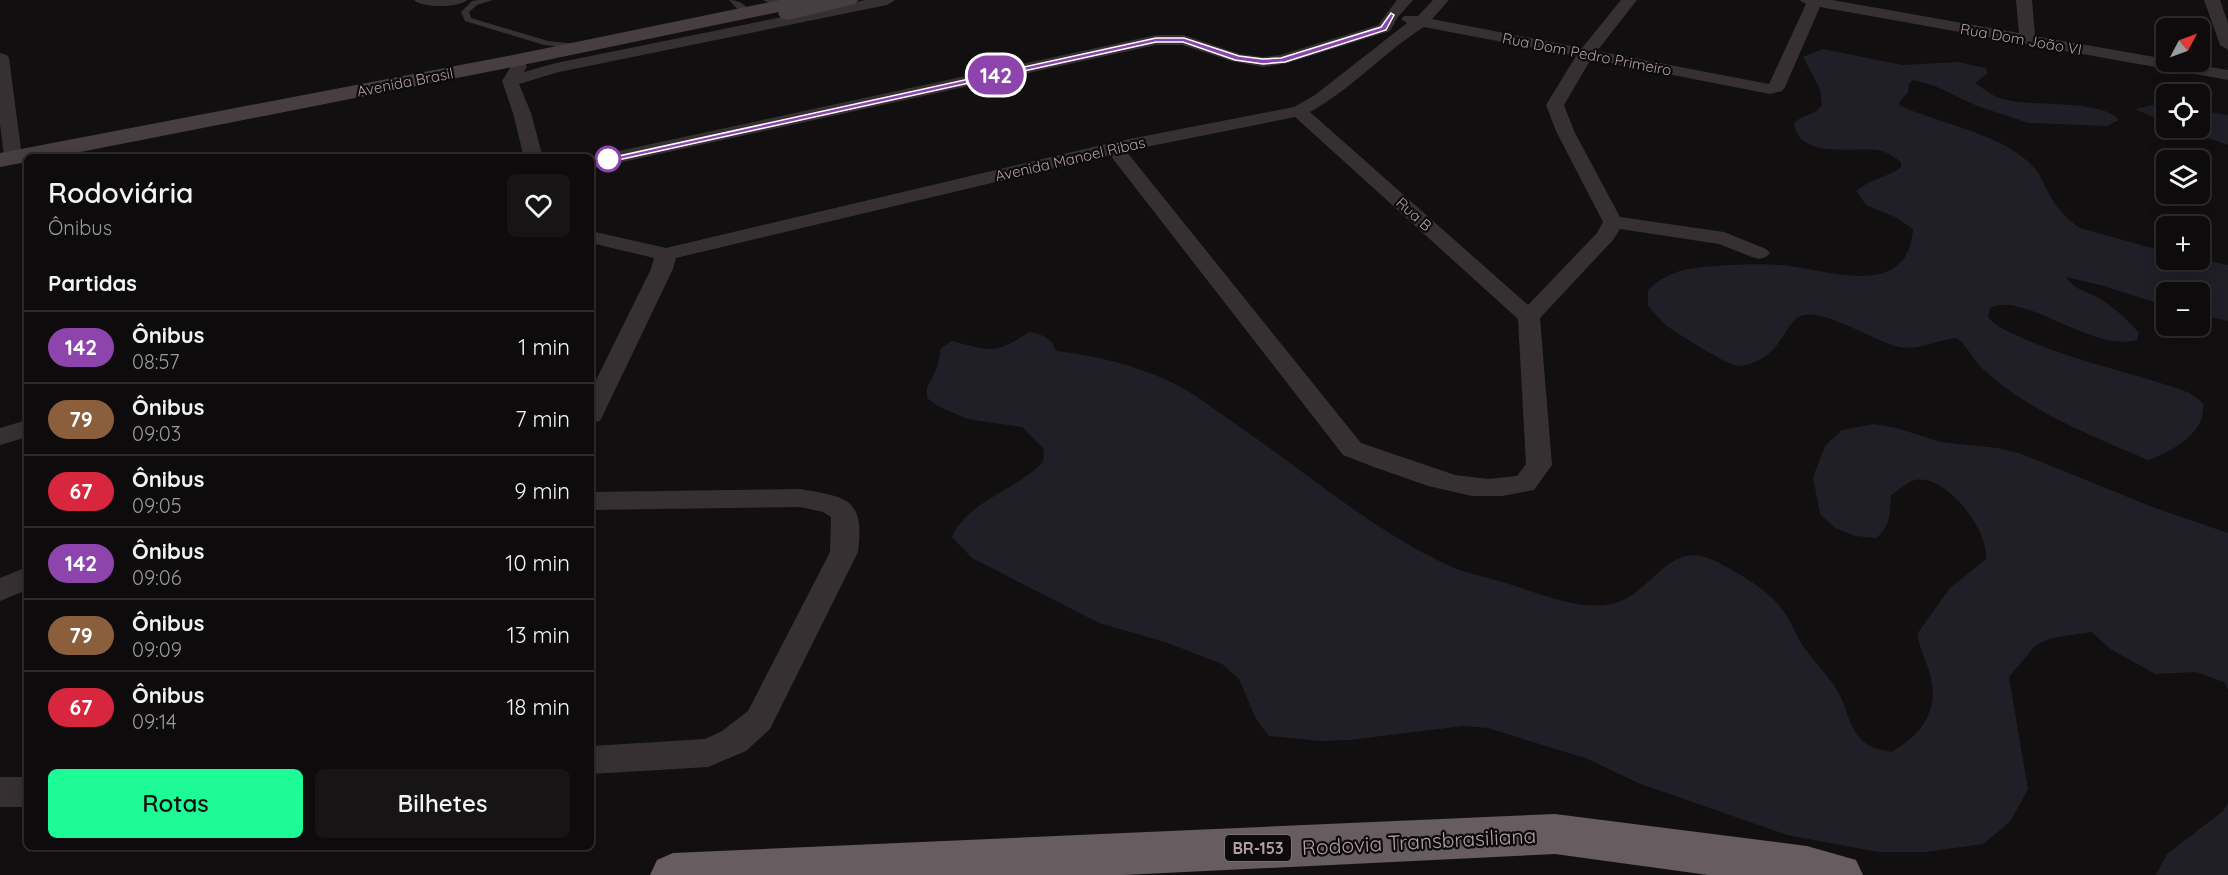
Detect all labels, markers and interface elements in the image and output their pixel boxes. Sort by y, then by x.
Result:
north arrow [2156,18,2210,72]
map controls [2156,18,2210,336]
street label: Rua Dom João VI [1959,19,2083,59]
street label: Rua Dom Pedro Primeiro [1501,28,1673,80]
line badge: 142 [962,56,1030,94]
text: 142 [980,62,1012,88]
street label: Avenida Brasil [355,63,455,101]
button: locate [2156,84,2210,138]
street label: Avenida Manoel Ribas [993,132,1147,186]
unlabelled marker [595,146,621,172]
button: layers [2156,150,2210,204]
button: heart [507,174,570,237]
text: Rodoviária [48,175,193,210]
street label: Rua B [1392,193,1436,235]
text: Ônibus [48,215,112,240]
button: + [2156,216,2210,270]
text: Partidas [48,269,137,297]
button: − [2156,282,2210,336]
text: Ônibus [132,321,204,349]
text: 1 min [518,333,570,361]
text: 142 [65,334,97,360]
text: 08:57 [132,349,180,374]
text: Ônibus [132,393,204,421]
text: 7 min [515,405,570,433]
text: 79 [69,406,93,432]
text: 09:03 [132,421,181,446]
text: Ônibus [132,465,204,493]
text: 9 min [514,477,570,505]
text: 67 [69,478,93,504]
text: 09:05 [132,493,182,518]
text: Ônibus [132,537,204,565]
text: 10 min [505,549,570,577]
text: 142 [65,550,97,576]
text: 09:06 [132,565,181,590]
text: Ônibus [132,609,204,637]
text: 13 min [507,621,570,649]
text: 79 [69,622,93,648]
text: 09:09 [132,637,182,662]
text: Ônibus [132,681,204,709]
text: 18 min [506,693,570,721]
text: 67 [69,694,93,720]
text: 09:14 [132,709,176,734]
button: Rotas [48,769,303,838]
button: Bilhetes [315,769,570,838]
street label: Rodovia Transbrasiliana [1301,822,1537,860]
road number: BR-153 [1225,835,1291,861]

